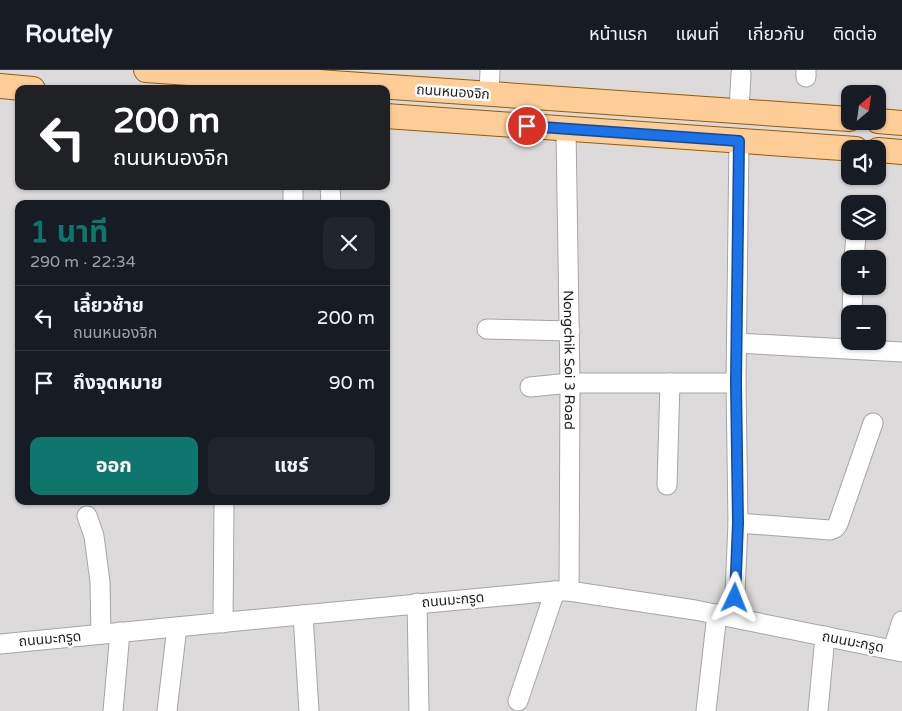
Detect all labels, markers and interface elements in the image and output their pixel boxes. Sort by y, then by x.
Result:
text: Routely [25,20,113,49]
text: หน้าแรก [589,23,647,45]
text: แผนที่ [675,23,719,45]
text: เกี่ยวกับ [747,23,805,45]
text: ติดต่อ [833,23,877,45]
street label: ถนนหนองจิก [416,81,490,103]
north arrow [841,85,886,130]
map controls [841,85,886,350]
text: 200 m [113,100,220,142]
icon: left [30,105,95,170]
pin [506,105,548,147]
icon: arrive [513,112,541,140]
button: sound [841,140,886,185]
text: ถนนหนองจิก [113,145,229,171]
button: layers [841,195,886,240]
text: 1 นาที [30,214,108,251]
button: close [323,217,375,269]
button: + [841,250,886,295]
text: 290 m · 22:34 [30,252,136,272]
street label: Nongchik Soi 3 Road [560,290,579,430]
text: เลี้ยวซ้าย [73,295,144,317]
icon: left [30,304,58,332]
button: − [841,305,886,350]
text: 200 m [317,307,375,329]
text: ถนนหนองจิก [73,323,157,343]
icon: arrive [30,369,58,397]
text: ถึงจุดหมาย [73,372,163,394]
text: 90 m [329,372,375,394]
button: ออก [30,437,198,495]
button: แชร์ [208,437,375,495]
position arrow [708,571,760,623]
street label: ถนนมะกรูด [421,589,485,611]
street label: ถนนมะกรูด [18,628,82,650]
street label: ถนนมะกรูด [821,628,885,656]

